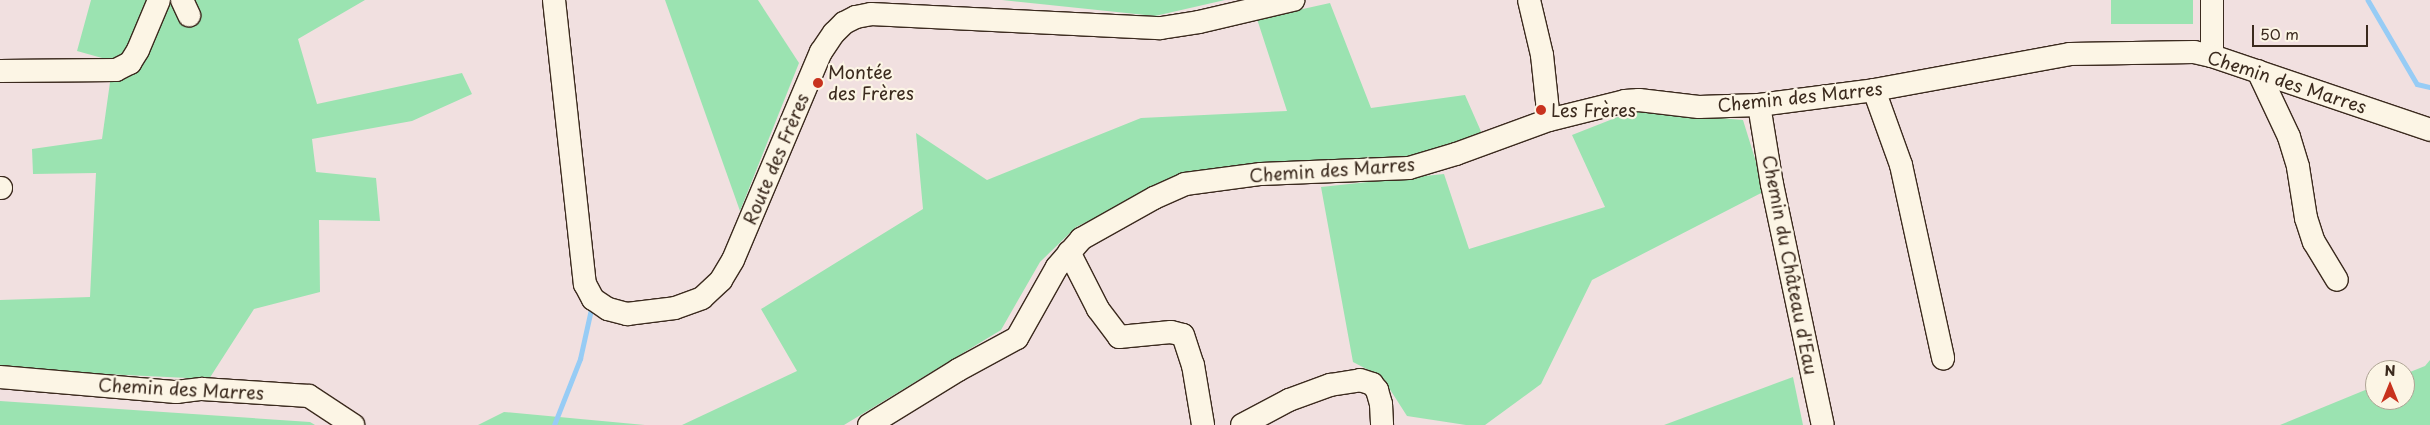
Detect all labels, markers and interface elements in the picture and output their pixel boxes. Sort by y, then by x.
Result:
scale bar [2255,15,2371,47]
text: 50 m [2260,22,2299,45]
street label: Chemin des Marres [2205,46,2369,118]
place label: Montée des Frères [828,62,915,104]
marker: Montée des Frères [812,77,824,89]
street label: Chemin des Marres [1716,78,1884,116]
street label: Route des Frères [738,89,814,229]
place label: Les Frères [1551,99,1638,121]
marker: Les Frères [1535,104,1547,116]
street label: Chemin des Marres [1248,153,1416,187]
street label: Chemin du Château d'Eau [1758,153,1822,377]
north arrow [2365,360,2415,410]
text: N [2384,360,2396,381]
street label: Chemin des Marres [97,374,265,404]

